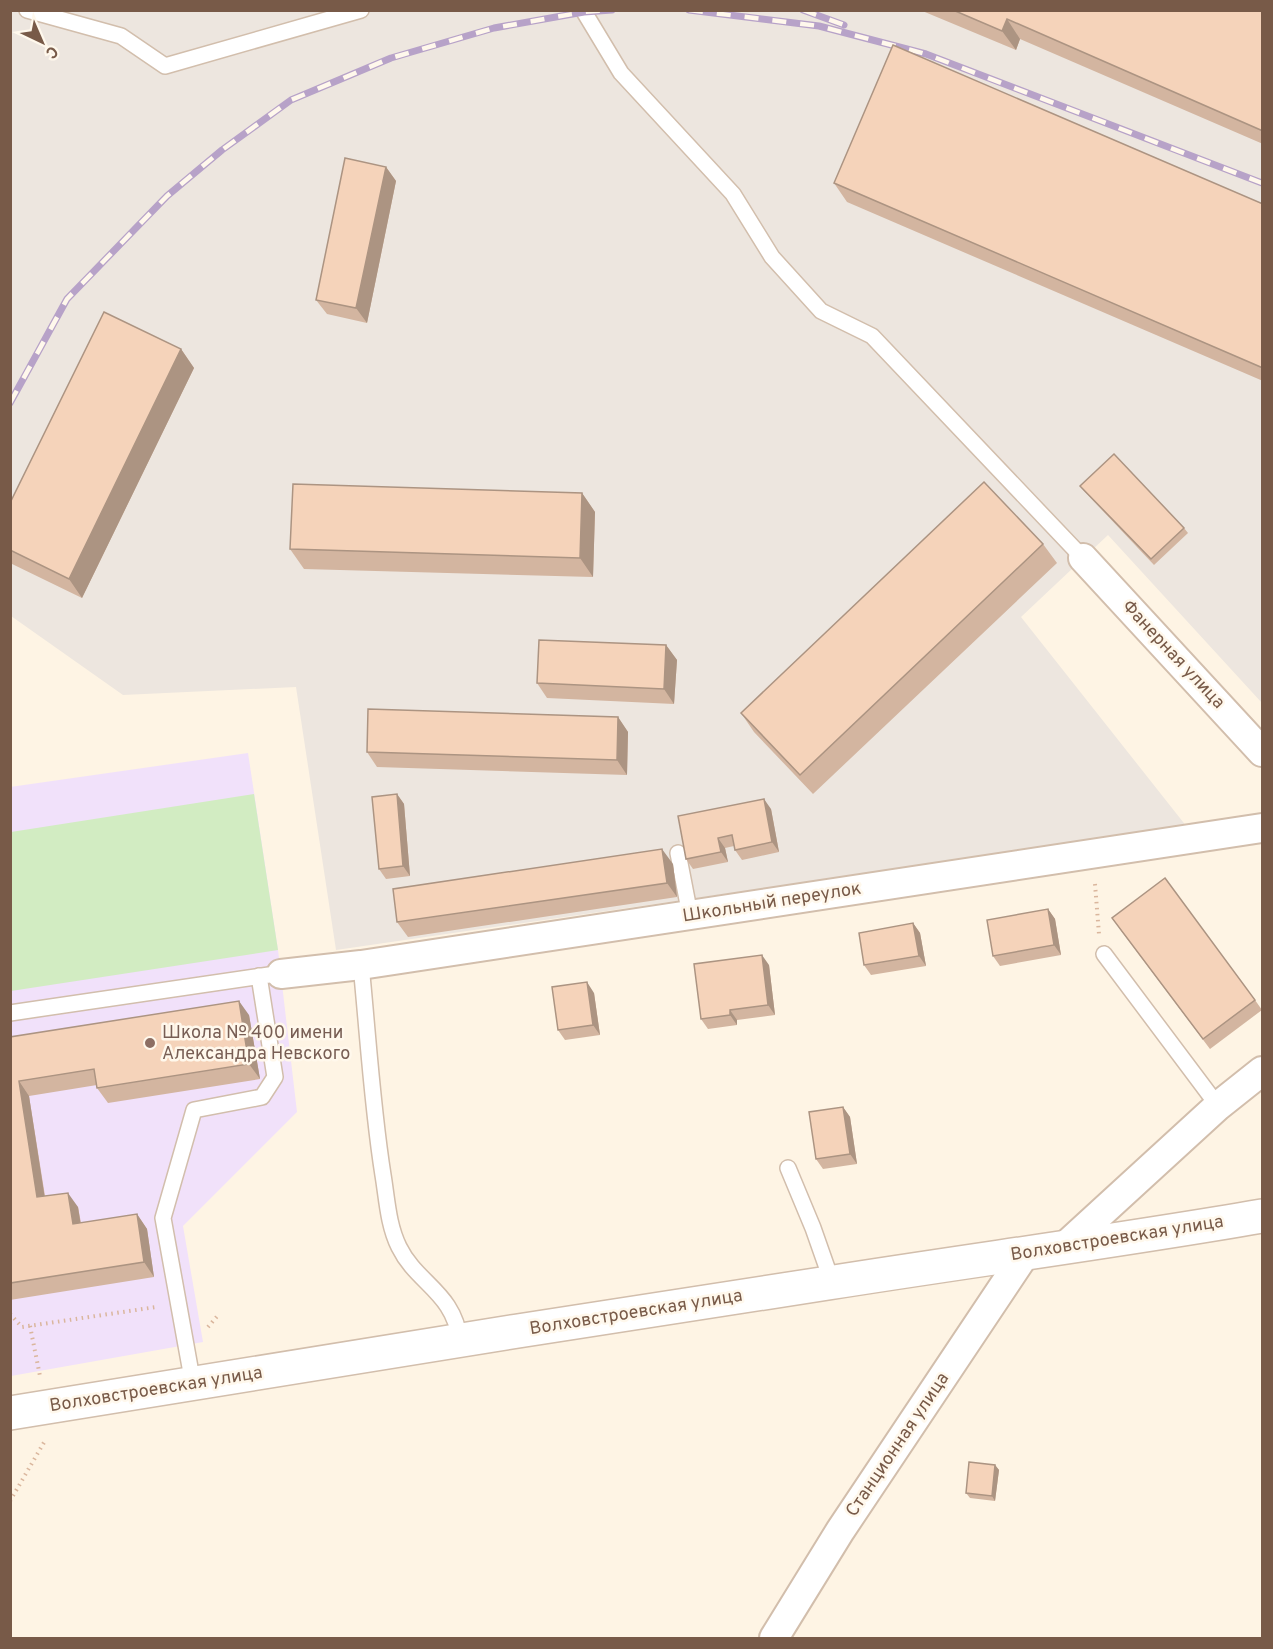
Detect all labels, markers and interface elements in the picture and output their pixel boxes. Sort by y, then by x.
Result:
north arrow [12,12,72,72]
text: С [40,41,62,62]
street label: Фанерная улица [1117,596,1229,714]
street label: Школьный переулок [681,878,863,928]
place label: Школа № 400 имени Александра Невского [162,1022,350,1066]
marker: Школа № 400 имени Александра Невского [143,1036,157,1050]
street label: Волховстроевская улица [1009,1211,1225,1267]
street label: Волховстроевская улица [528,1285,744,1341]
street label: Волховстроевская улица [48,1362,264,1418]
street label: Станционная улица [841,1368,955,1522]

